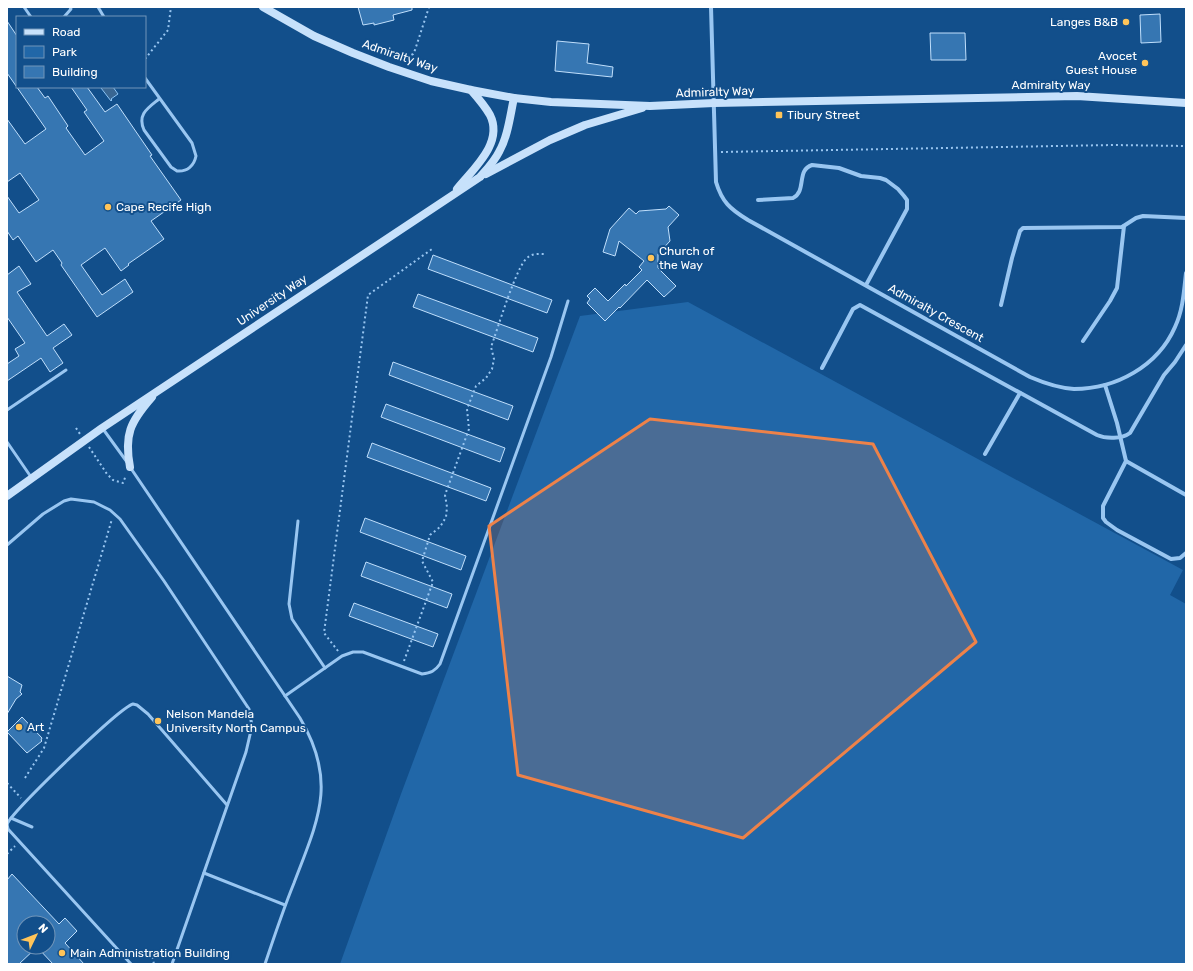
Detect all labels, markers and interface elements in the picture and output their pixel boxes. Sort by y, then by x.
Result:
place label: Langes B&B [1050,15,1118,29]
legend [16,16,146,88]
marker: Langes B&B [1121,17,1131,27]
text: Road [52,25,80,39]
street label: Admiralty Way [360,37,440,76]
text: Park [52,45,78,59]
place label: Avocet Guest House [1066,49,1137,77]
marker: Avocet Guest House [1140,58,1150,68]
text: Building [52,65,98,79]
street label: Admiralty Way [1012,78,1091,92]
street label: Admiralty Way [675,84,755,100]
place label: Tibury Street [787,108,860,122]
marker: Tibury Street [774,110,784,120]
place label: Cape Recife High [116,200,212,214]
marker: Cape Recife High [103,202,113,212]
place label: Church of the Way [659,244,715,272]
marker: Church of the Way [646,253,656,263]
street label: University Way [234,271,310,329]
street label: Admiralty Crescent [886,281,987,345]
place label: Nelson Mandela University North Campus [166,707,306,735]
marker: Nelson Mandela University North Campus [153,716,163,726]
place label: Art [27,720,45,734]
marker: Art [14,722,24,732]
north arrow [16,915,56,955]
text: N [35,921,50,936]
place label: Main Administration Building [70,946,230,960]
marker: Main Administration Building [57,948,67,958]

